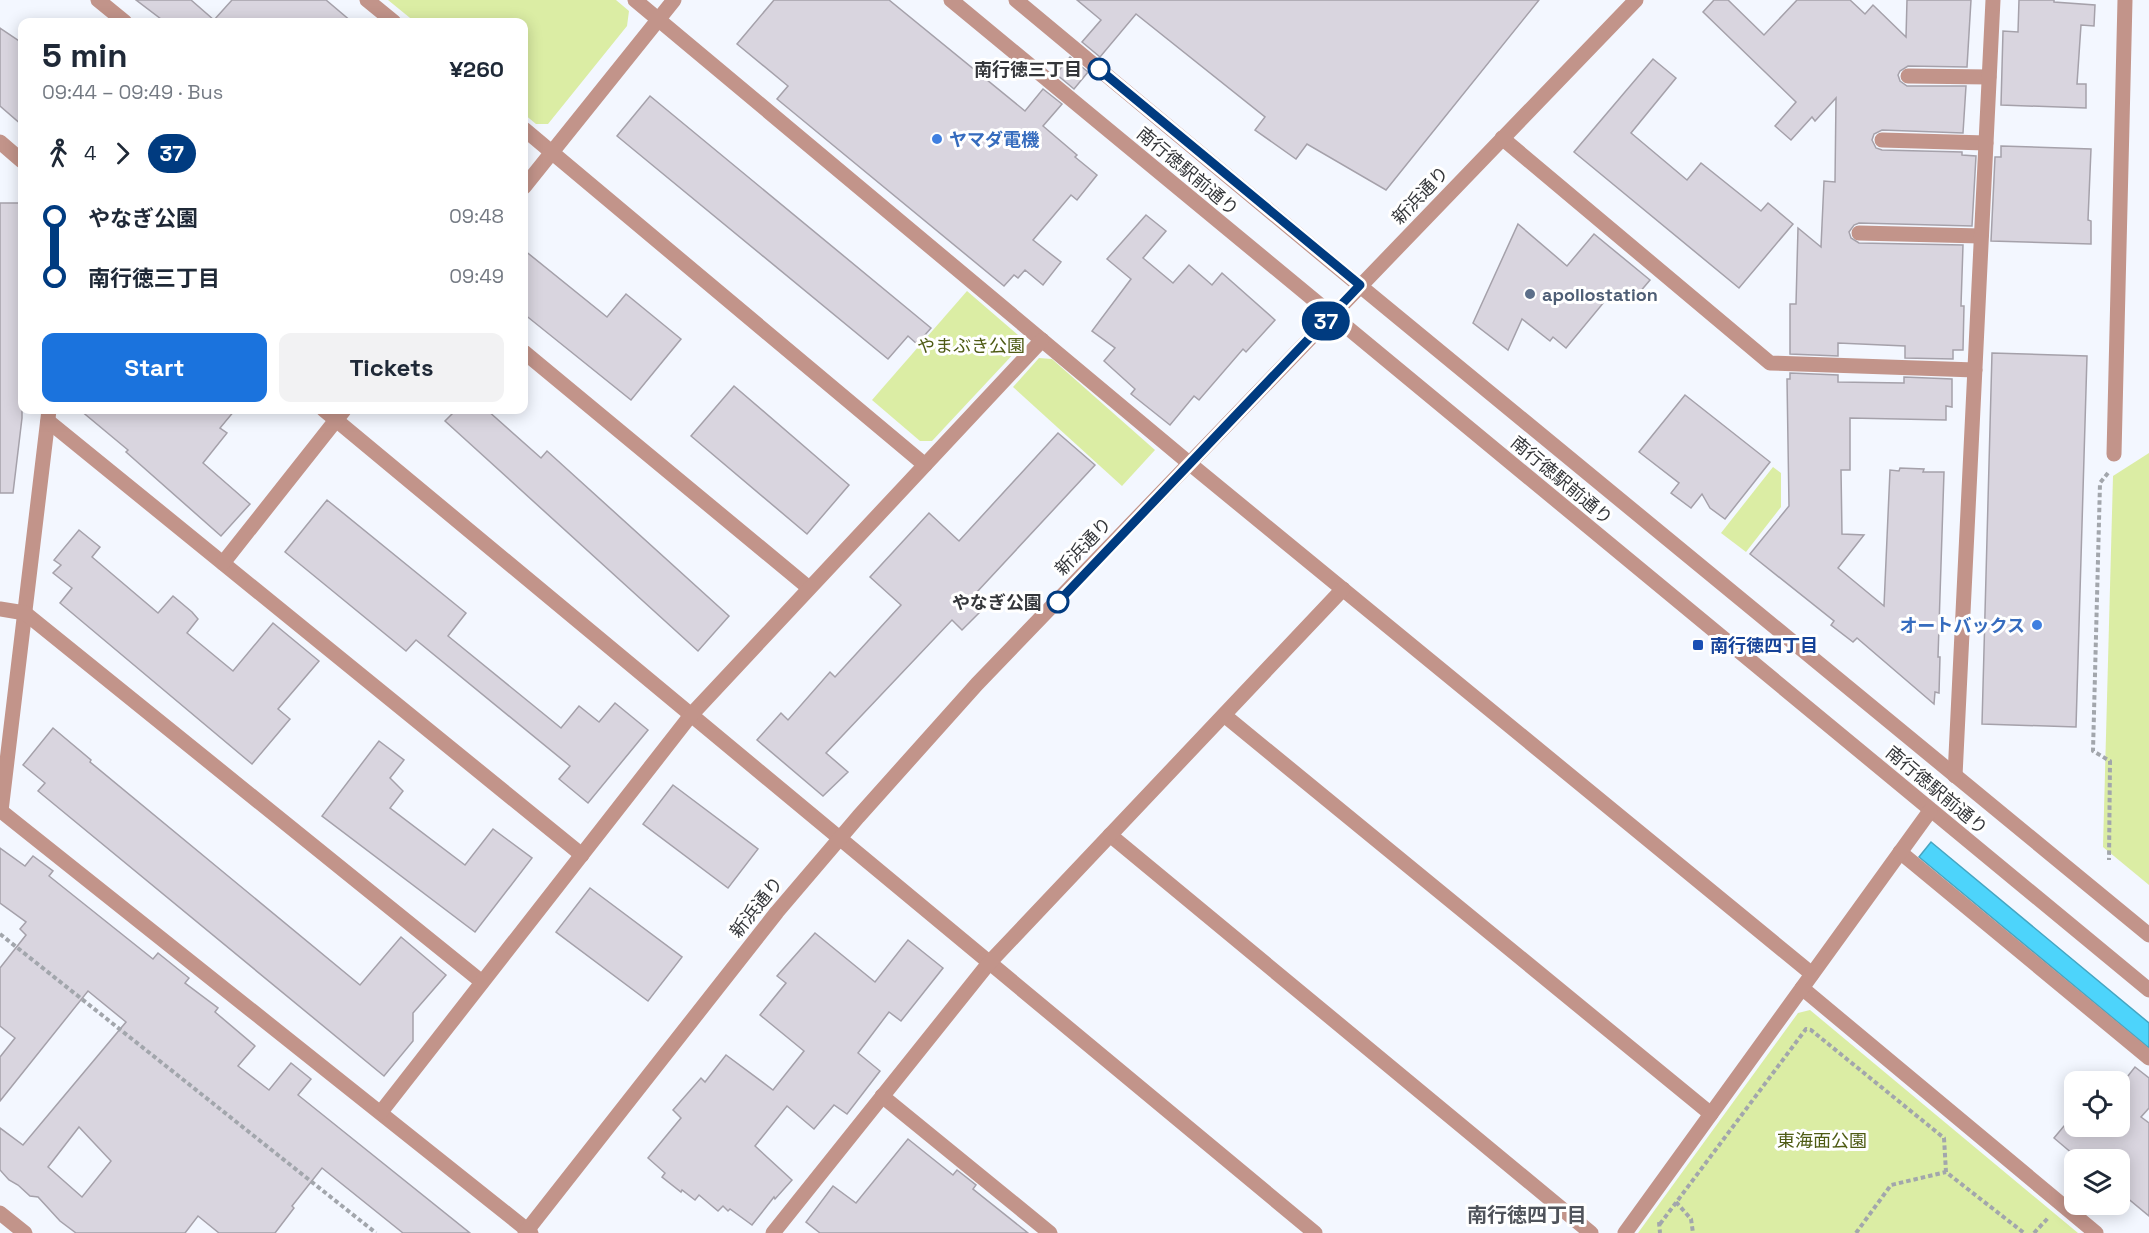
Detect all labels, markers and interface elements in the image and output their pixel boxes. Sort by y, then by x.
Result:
text: 5 min [42,35,127,77]
text: ¥260 [449,55,504,83]
place label: 南行徳三丁目 [974,58,1082,81]
marker: 南行徳三丁目 [1088,58,1110,80]
text: 09:44 – 09:49 · Bus [42,79,223,105]
street label: 南行徳駅前通り [1132,122,1244,220]
place label: ヤマダ電機 [949,128,1040,151]
marker: ヤマダ電機 [930,132,944,146]
icon: walk [42,137,75,170]
icon: forward [106,137,139,170]
text: 4 [84,140,97,166]
text: 37 [160,140,184,167]
street label: 新浜通り [1387,161,1453,229]
text: 09:48 [449,203,504,229]
text: やなぎ公園 [88,204,198,232]
text: 09:49 [449,263,504,289]
text: 南行徳三丁目 [88,264,220,292]
place label: apollostation [1542,283,1658,306]
marker: apollostation [1523,287,1537,301]
line badge: 37 [1299,302,1353,340]
text: 37 [1314,308,1338,335]
button: Start [42,333,267,402]
button: Tickets [279,333,504,402]
park label: やまぶき公園 [917,334,1025,357]
street label: 南行徳駅前通り [1506,431,1618,529]
street label: 新浜通り [1050,512,1116,580]
place label: やなぎ公園 [952,591,1042,614]
marker: やなぎ公園 [1047,591,1069,613]
place label: オートバックス [1900,614,2025,637]
marker: オートバックス [2030,618,2044,632]
place label: 南行徳四丁目 [1710,634,1818,657]
marker: 南行徳四丁目 [1691,638,1705,652]
street label: 南行徳駅前通り [1881,741,1993,839]
street label: 新浜通り [724,872,788,942]
map controls [2064,1071,2130,1215]
button: locate [2064,1071,2130,1137]
park label: 東海面公園 [1777,1129,1867,1152]
button: layers [2064,1149,2130,1215]
district label: 南行徳四丁目 [1467,1202,1587,1228]

